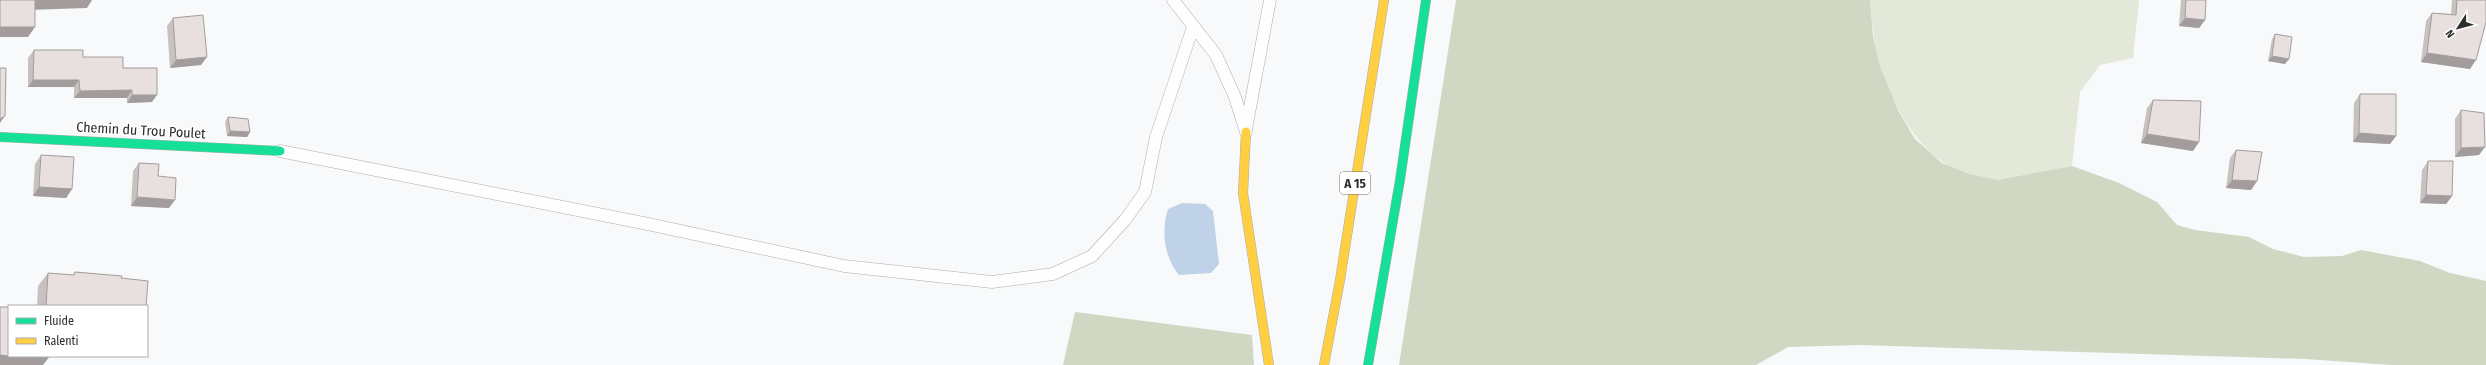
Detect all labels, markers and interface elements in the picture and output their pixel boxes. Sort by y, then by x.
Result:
north arrow [2438,8,2478,48]
text: N [2443,27,2458,40]
street label: Chemin du Trou Poulet [76,119,207,142]
road number: A 15 [1340,172,1370,194]
legend [8,305,148,357]
text: Fluide [44,314,74,328]
text: Ralenti [44,334,79,348]

